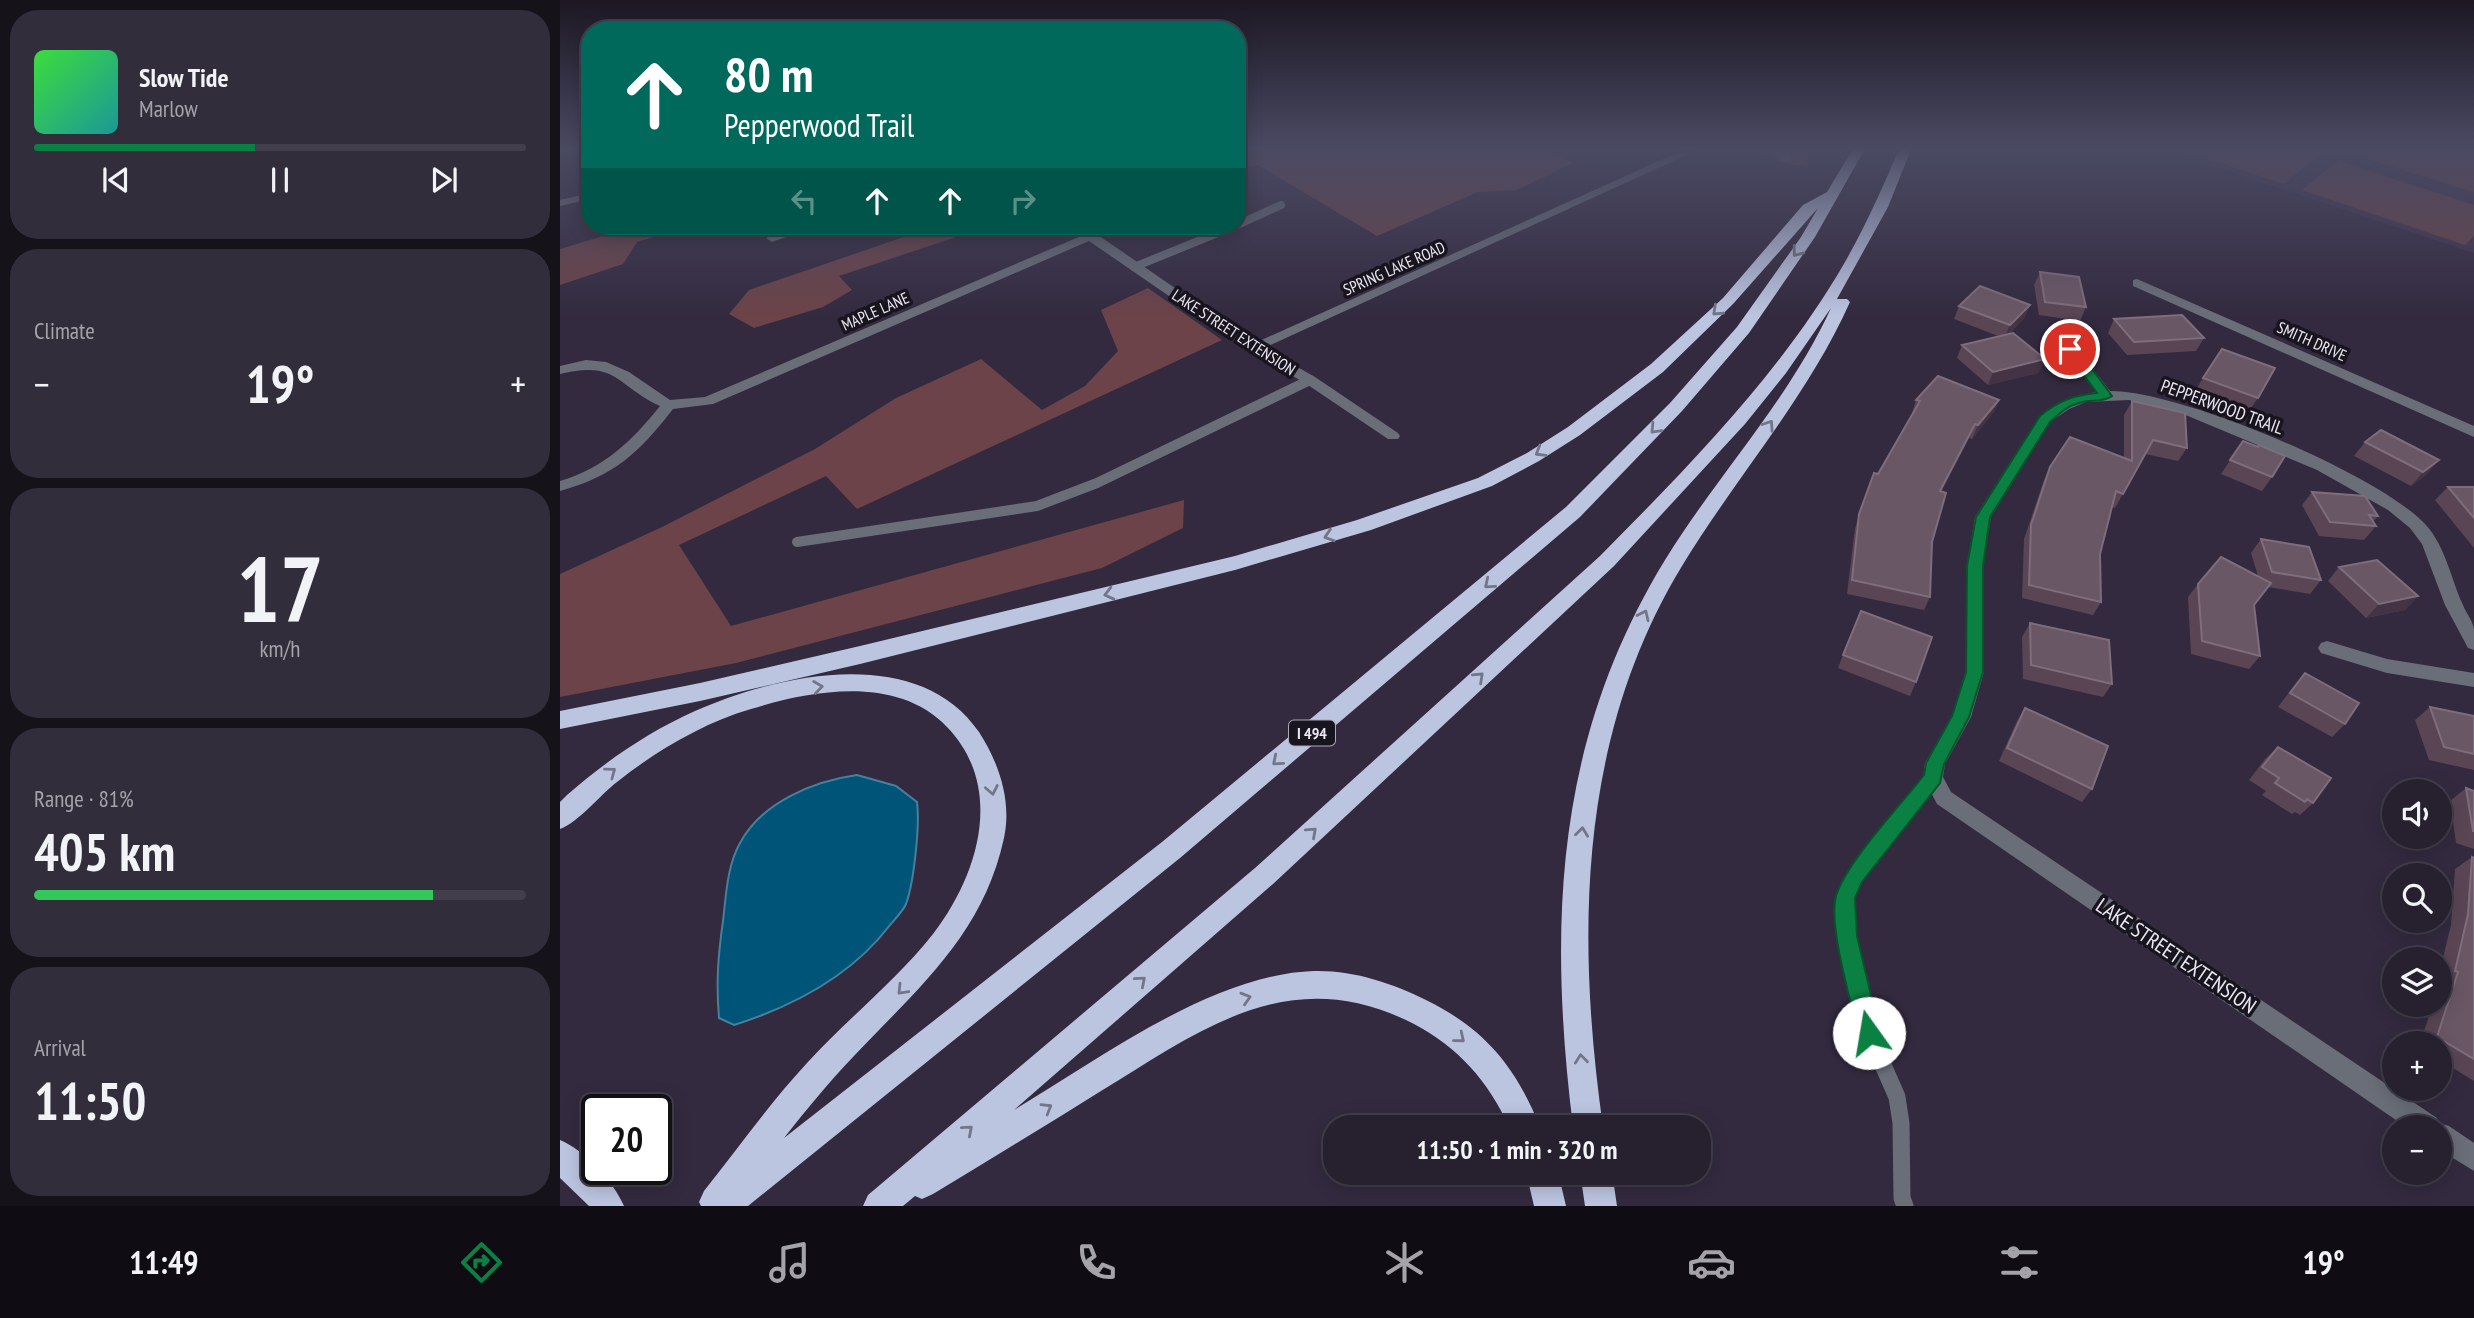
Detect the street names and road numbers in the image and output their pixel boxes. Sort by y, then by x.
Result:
street label: SPRING LAKE ROAD [1340,237,1448,299]
street label: LAKE STREET EXTENSION [1169,285,1299,379]
street label: MAPLE LANE [838,287,912,335]
street label: SMITH DRIVE [2274,317,2350,365]
street label: PEPPERWOOD TRAIL [2158,374,2287,440]
road number: I 494 [1289,720,1335,746]
street label: LAKE STREET EXTENSION [2091,892,2262,1019]

